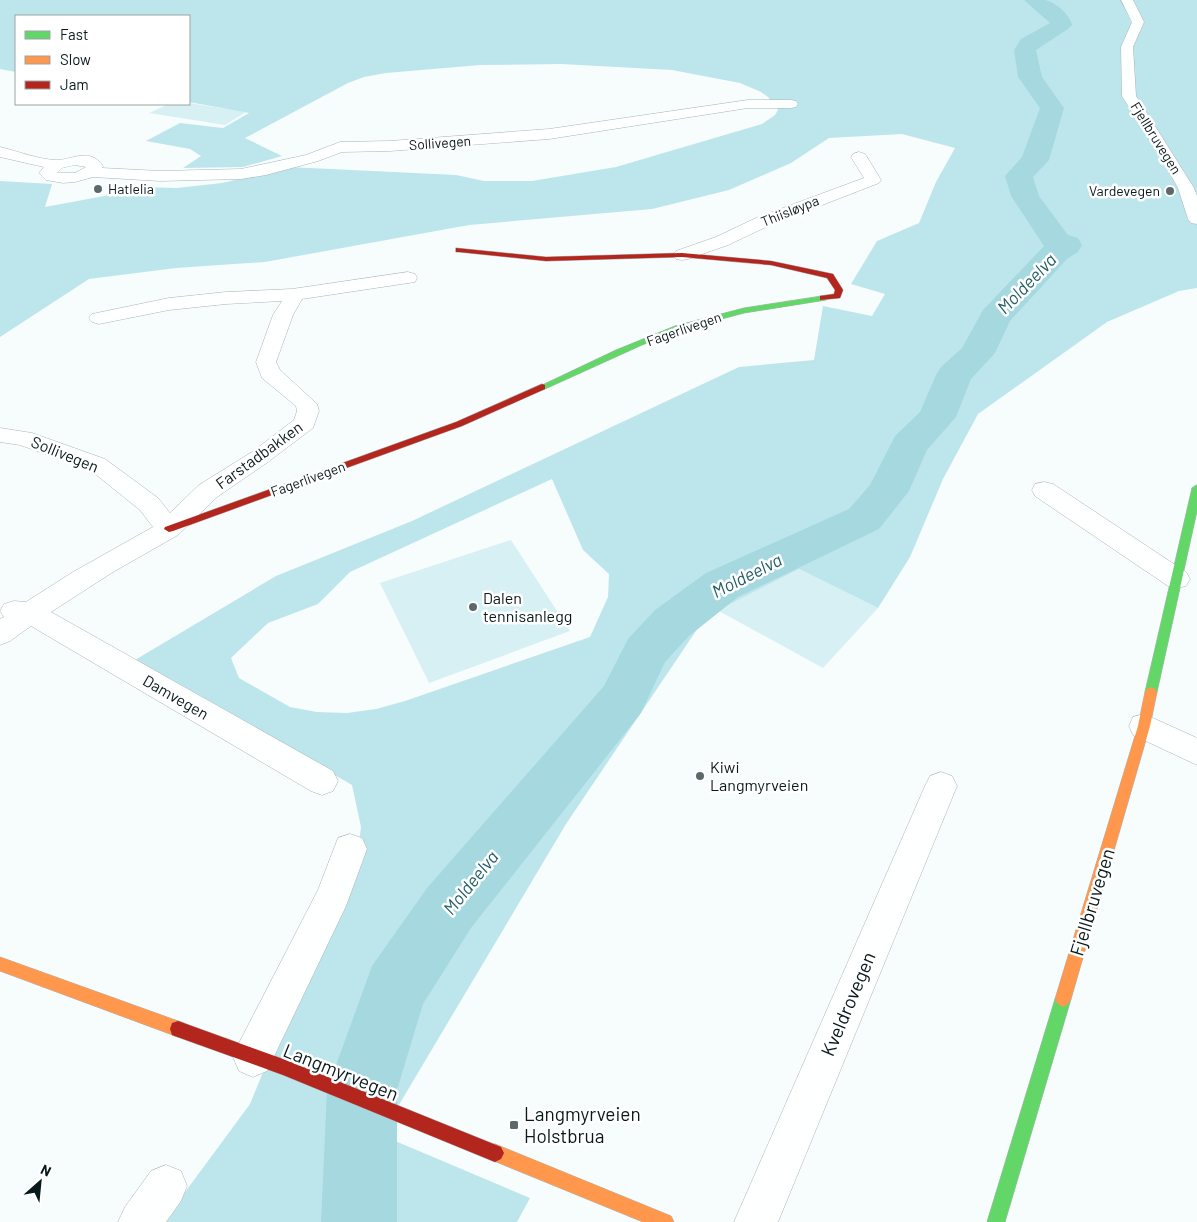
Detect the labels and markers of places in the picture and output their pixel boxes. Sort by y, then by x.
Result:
place label: Hatlelia [108,180,154,197]
place label: Vardevegen [1089,182,1160,199]
marker: Hatlelia [92,183,104,195]
marker: Vardevegen [1164,185,1176,197]
place label: Dalen tennisanlegg [483,588,572,625]
marker: Dalen tennisanlegg [467,601,479,613]
place label: Kiwi Langmyrveien [710,757,808,794]
marker: Kiwi Langmyrveien [694,770,706,782]
place label: Langmyrveien Holstbrua [524,1102,641,1147]
marker: Langmyrveien Holstbrua [508,1119,520,1131]

